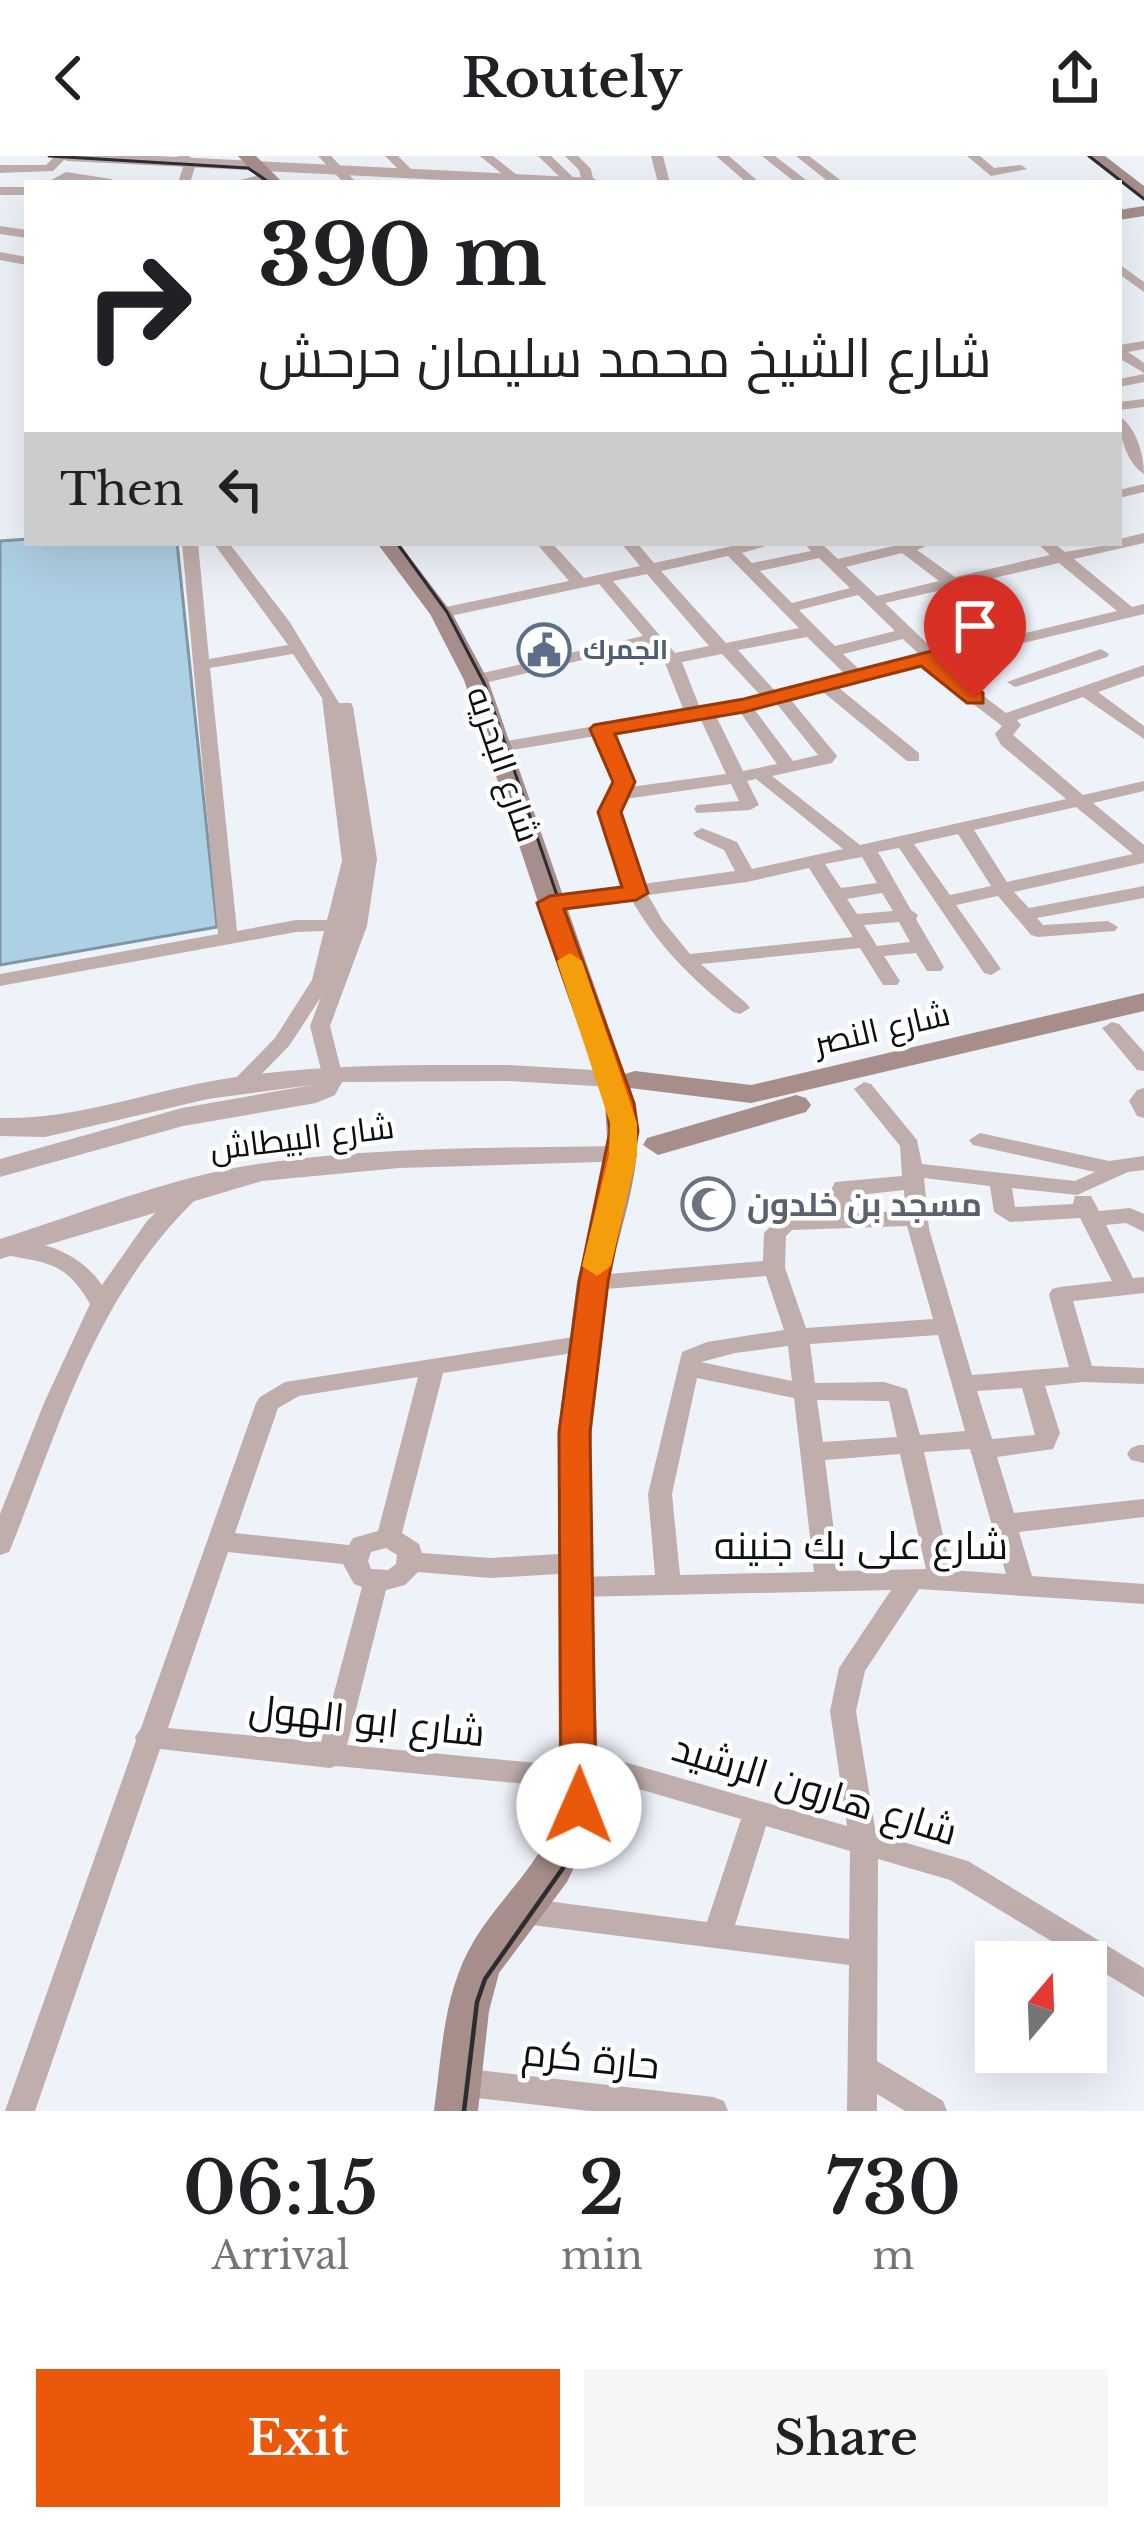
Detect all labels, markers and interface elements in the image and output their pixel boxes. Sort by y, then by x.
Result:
icon: back [36,45,102,111]
text: Routely [462,45,682,112]
icon: share [1042,45,1108,111]
text: 390 m [258,204,547,308]
icon: right [60,228,216,384]
text: شارع الشيخ محمد سليمان حرحش [258,325,992,392]
icon: left [208,456,274,522]
text: Then [60,461,184,517]
pin [924,575,1026,698]
icon: arrive [942,593,1008,659]
public building icon: الجمرك [516,622,572,678]
place label: الجمرك [583,633,668,666]
street label: شارع البحريه [456,681,549,848]
street label: شارع النصر [808,993,954,1066]
street label: شارع البيطاش [208,1106,397,1171]
mosque icon: مسجد بن خلدون [680,1176,736,1232]
place label: مسجد بن خلدون [747,1184,982,1225]
street label: شارع على بك جنينه [714,1521,1008,1572]
street label: شارع ابو الهول [246,1684,487,1759]
street label: شارع هارون الرشيد [666,1723,963,1858]
position arrow [516,1743,642,1869]
north arrow [975,1941,1107,2073]
map controls [975,1941,1107,2073]
street label: حارة كرم [520,2027,662,2092]
text: 06:15 [183,2144,378,2233]
text: 2 [579,2144,625,2233]
text: 730 [826,2144,961,2233]
text: Arrival [211,2231,350,2280]
text: min [561,2231,643,2280]
text: m [873,2231,914,2280]
button: Exit [36,2369,560,2507]
button: Share [584,2369,1108,2507]

